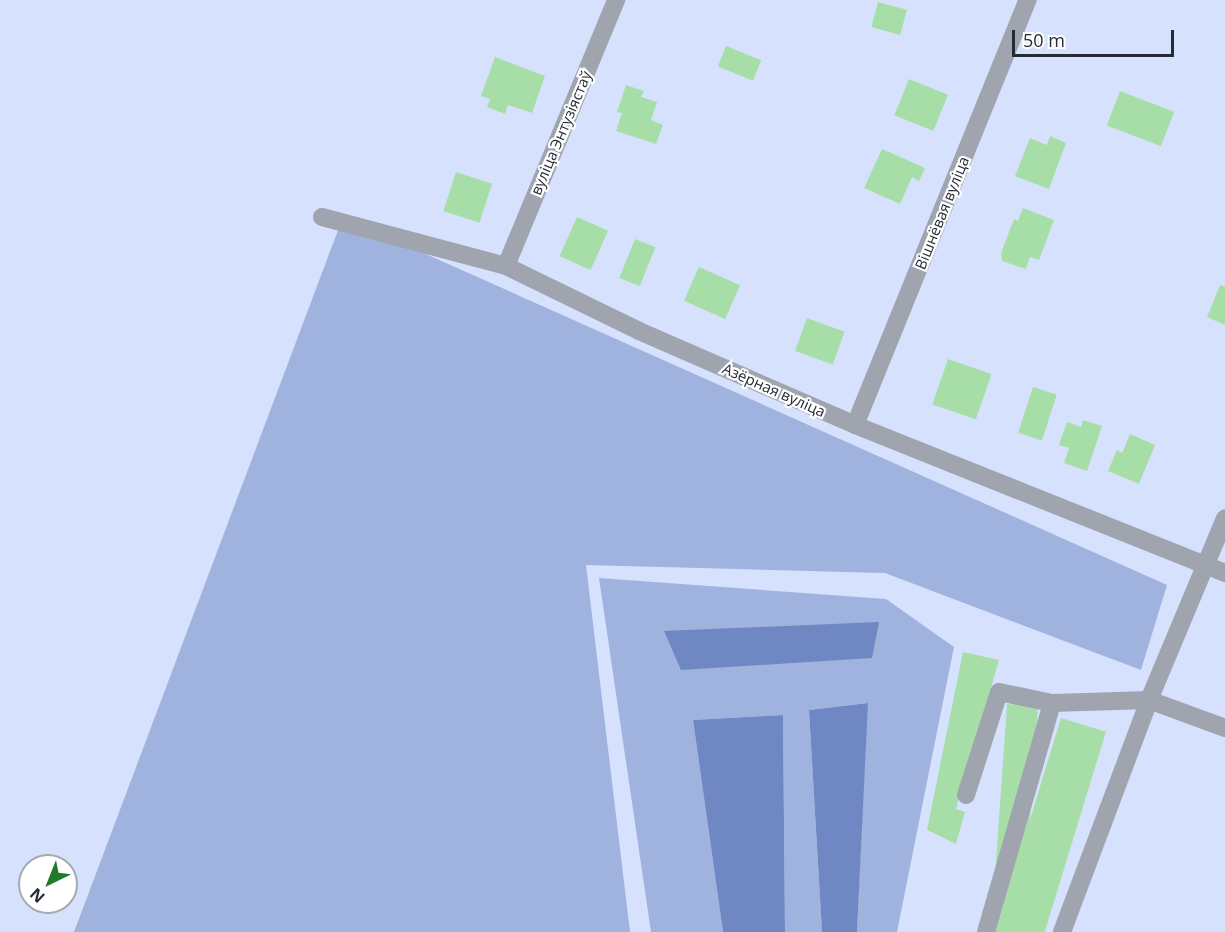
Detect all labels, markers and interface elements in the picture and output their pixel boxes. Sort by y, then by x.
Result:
scale bar [1015,18,1177,56]
text: 50 m [1023,28,1065,52]
street label: вуліца Энтузіястаў [527,68,595,198]
street label: Вішнёвая вуліца [911,154,973,272]
street label: Азёрная вуліца [720,359,828,421]
north arrow [18,854,78,914]
text: N [25,883,49,908]

